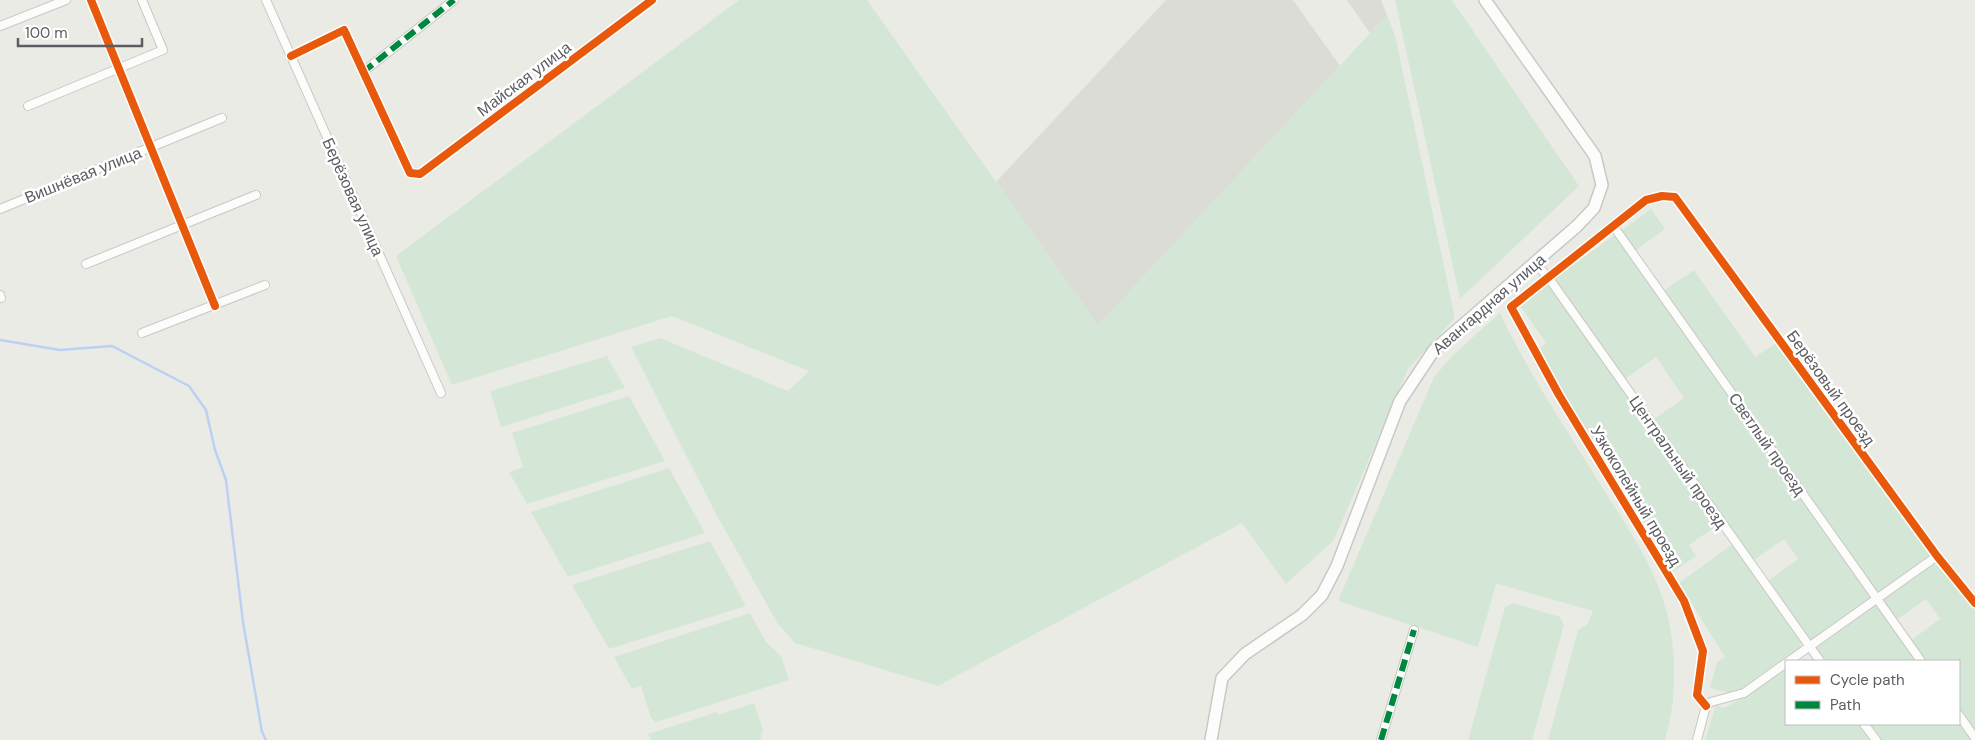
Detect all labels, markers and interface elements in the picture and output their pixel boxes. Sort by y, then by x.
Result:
scale bar [18,15,141,47]
text: 100 m [25,23,68,43]
street label: Майская улица [473,37,575,121]
street label: Берёзовая улица [318,135,389,260]
street label: Вишнёвая улица [21,142,145,208]
street label: Авангардная улица [1428,249,1550,359]
street label: Берёзовый проезд [1782,326,1880,450]
street label: Светлый проезд [1724,389,1811,500]
street label: Центральный проезд [1624,392,1732,533]
street label: Узкоколейный проезд [1586,422,1687,571]
legend [1785,660,1960,725]
text: Cycle path [1830,670,1905,690]
text: Path [1830,695,1861,715]

